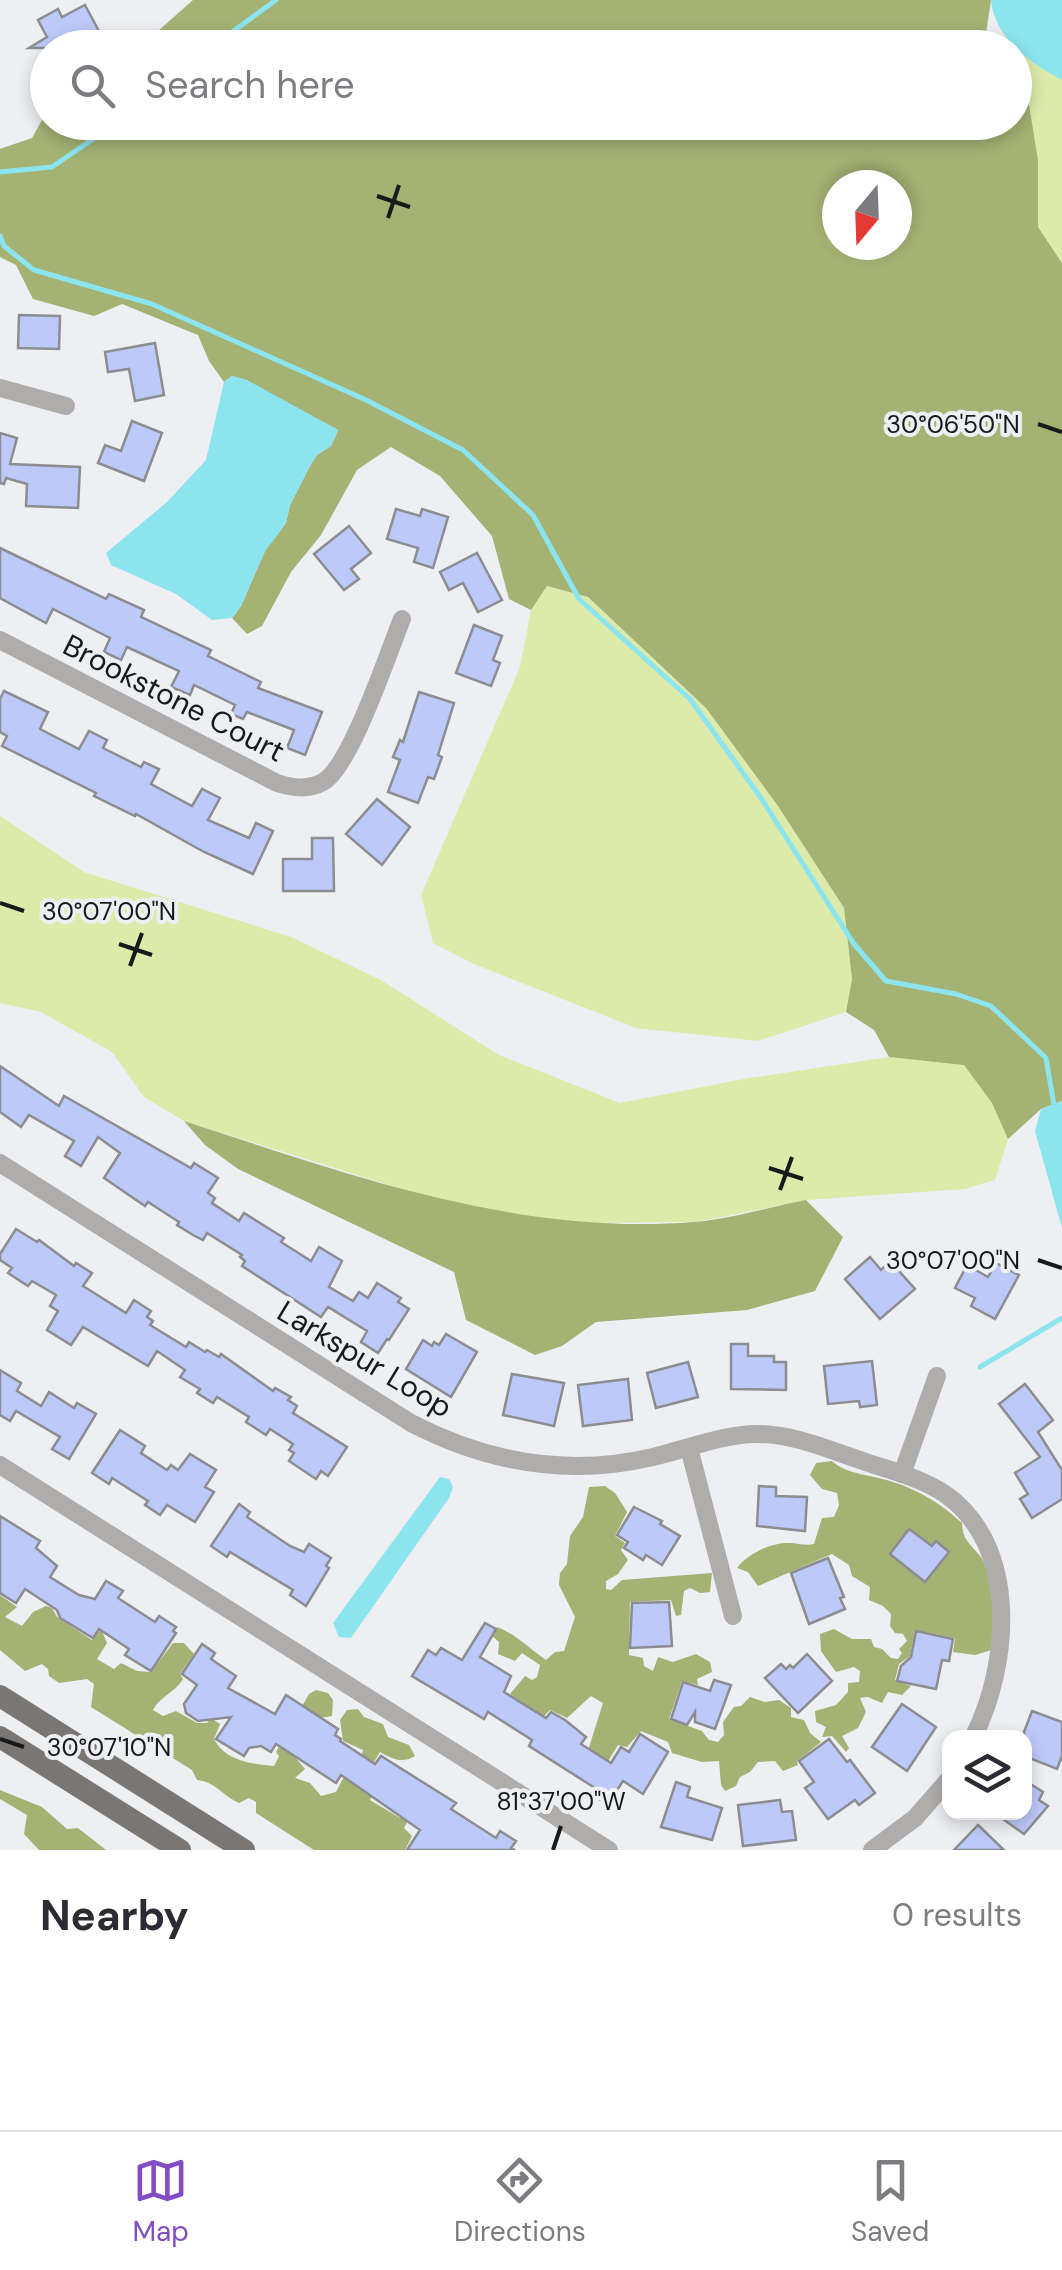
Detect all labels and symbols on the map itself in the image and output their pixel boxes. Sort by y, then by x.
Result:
north arrow [822,170,912,260]
text: 30°06'50"N [886,408,1020,441]
street label: Brookstone Court [57,625,291,771]
text: 30°07'00"N [42,895,176,928]
text: 30°07'00"N [886,1244,1020,1277]
street label: Larkspur Loop [270,1292,460,1426]
text: 30°07'10"N [47,1731,171,1764]
text: 81°37'00"W [496,1785,626,1818]

